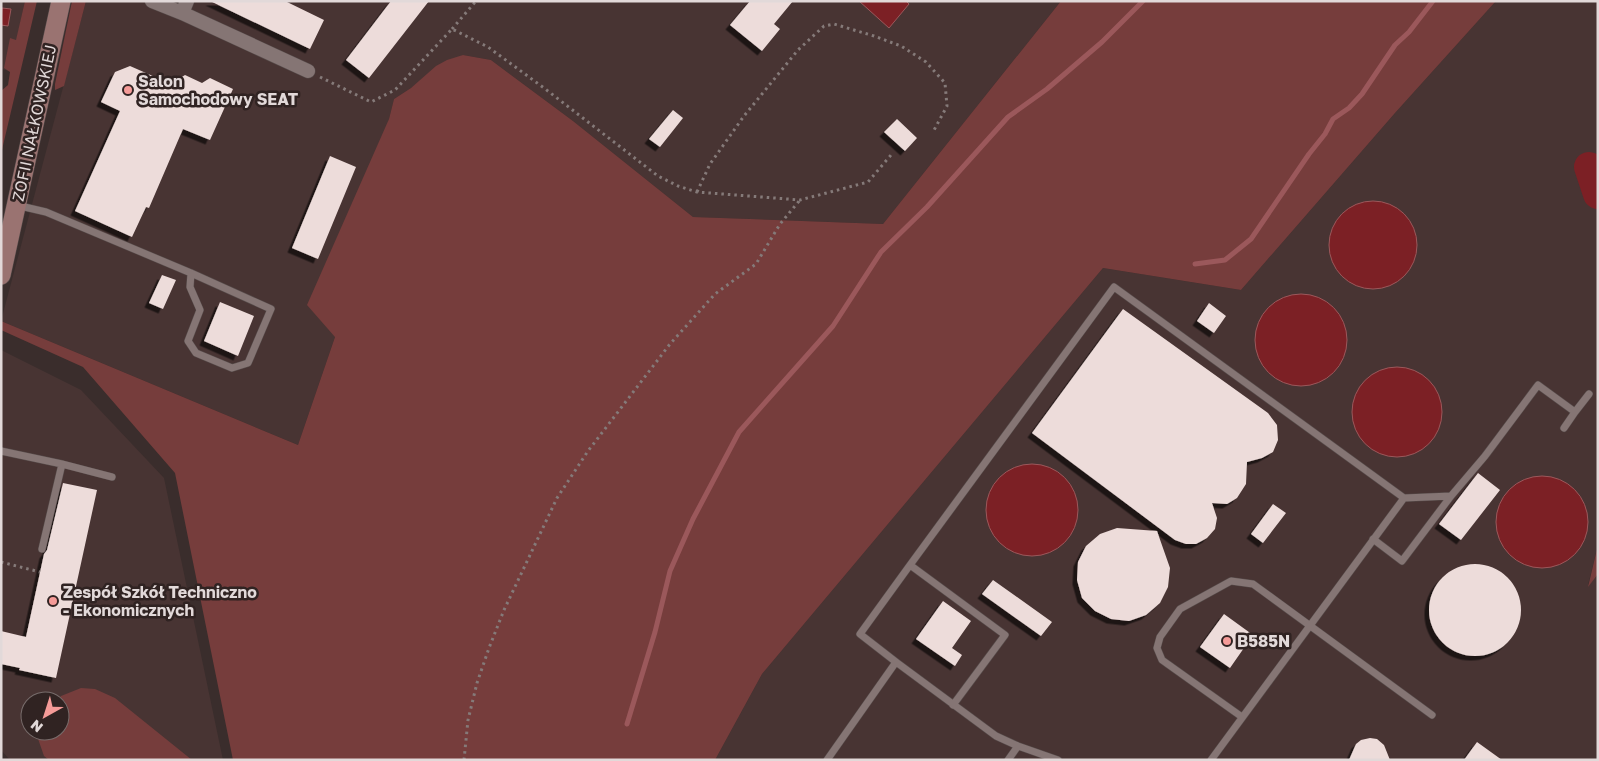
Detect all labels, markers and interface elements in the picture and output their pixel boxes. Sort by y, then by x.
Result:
street label: ZOFII NAŁKOWSKIEJ [8,43,60,203]
place label: Salon Samochodowy SEAT [138,71,299,109]
marker: Salon Samochodowy SEAT [122,84,134,96]
place label: Zespół Szkół Techniczno - Ekonomicznych [63,582,257,620]
marker: Zespół Szkół Techniczno - Ekonomicznych [47,595,59,607]
place label: B585N [1237,631,1290,651]
marker: B585N [1221,635,1233,647]
north arrow [20,691,70,741]
text: N [27,717,46,736]

